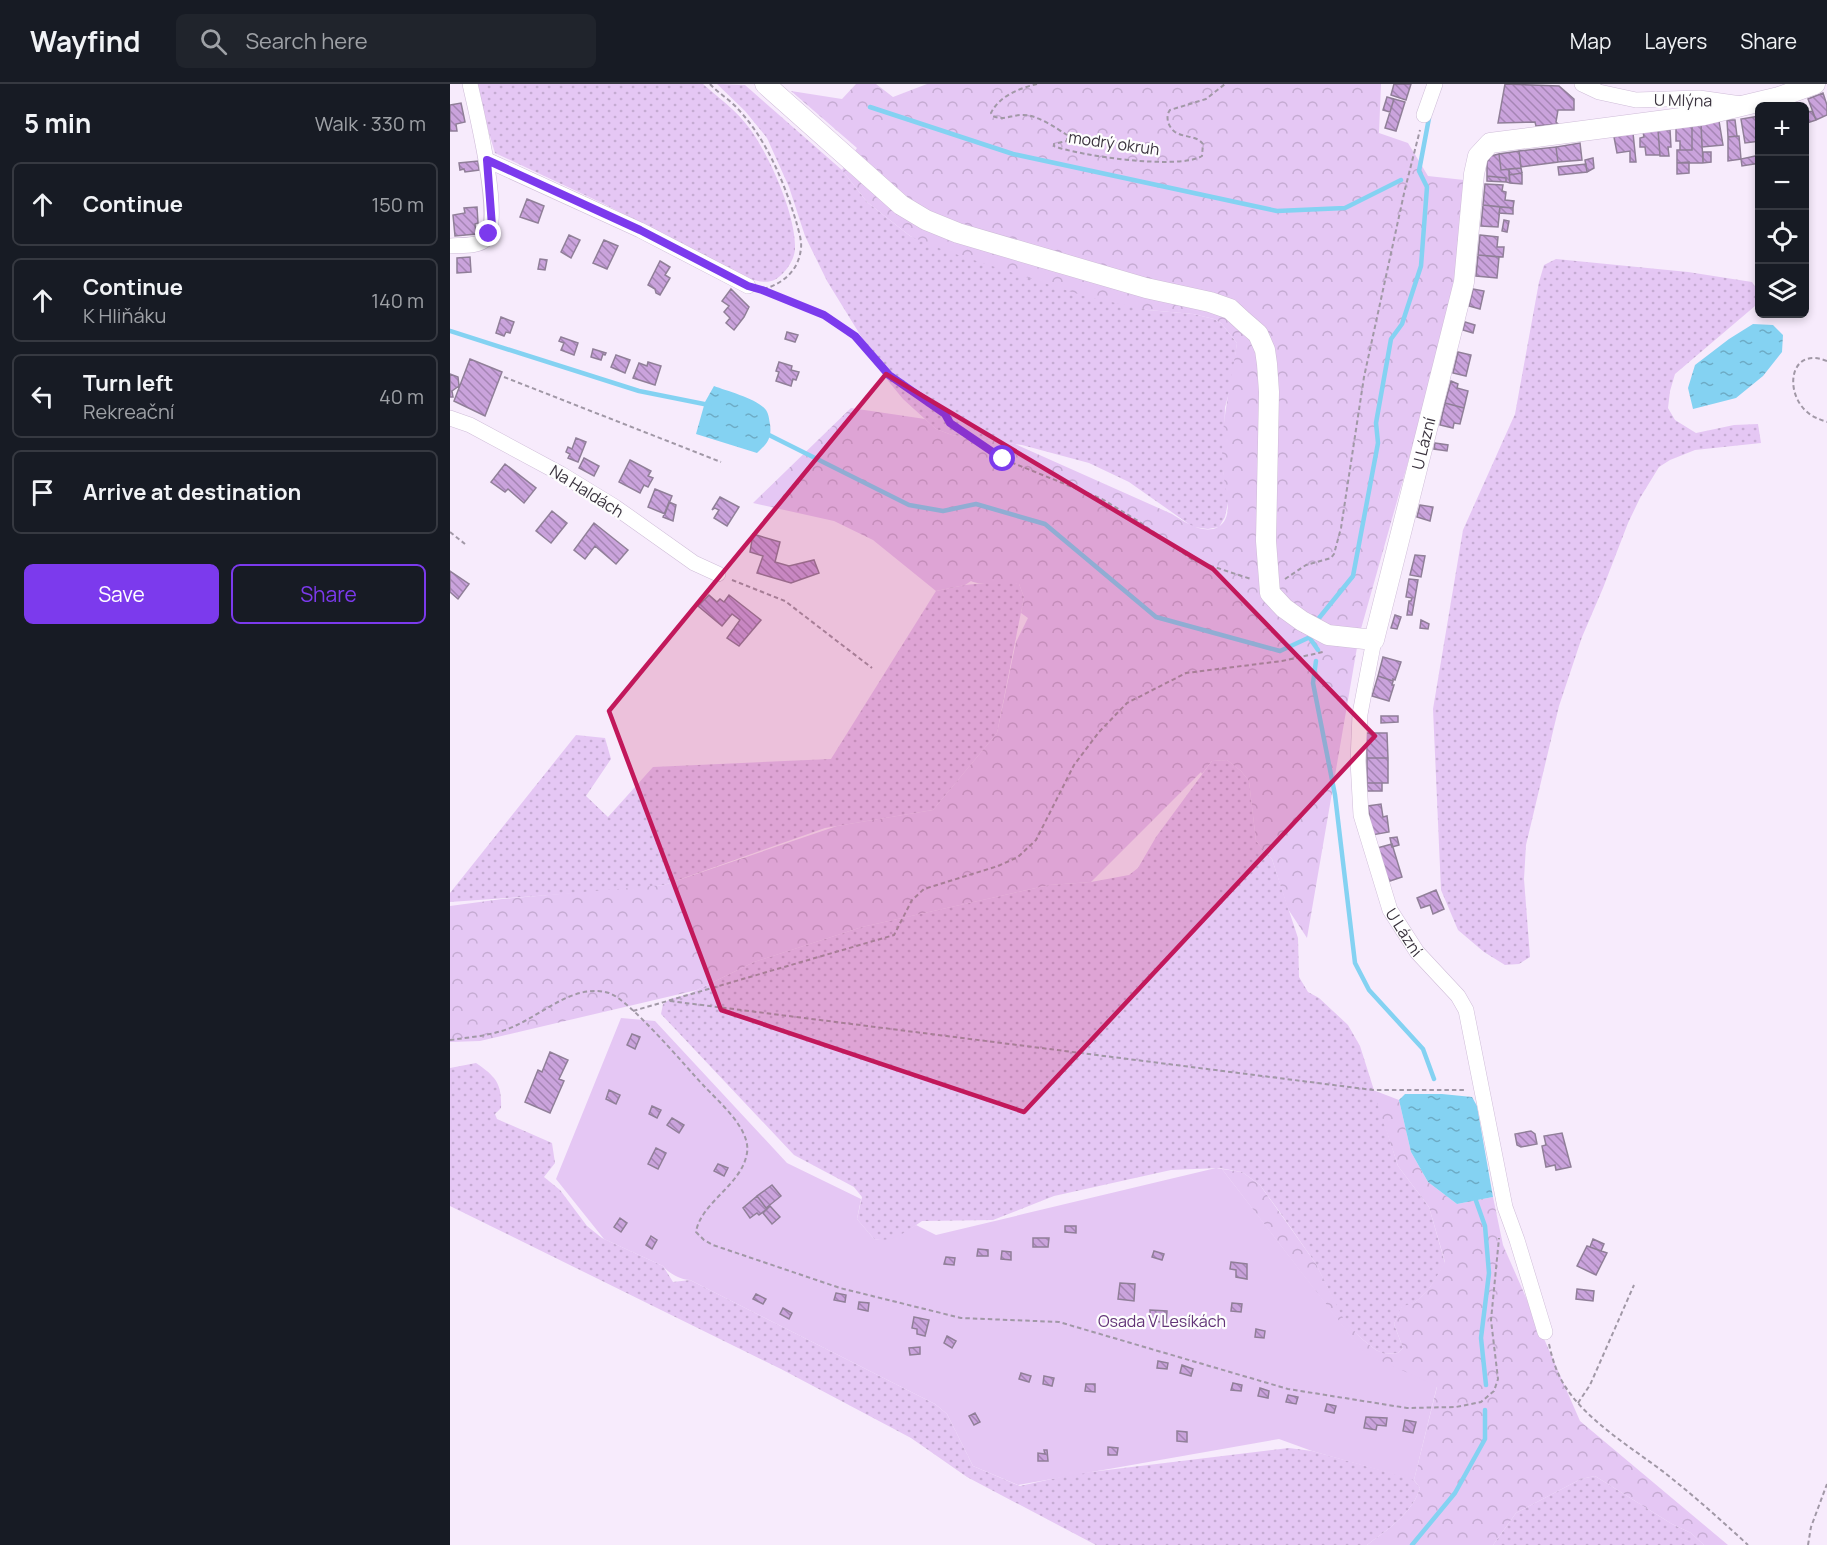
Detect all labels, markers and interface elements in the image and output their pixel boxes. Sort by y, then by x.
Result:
search box [176,14,596,68]
text: Wayfind [30,22,140,60]
icon: search [197,25,230,58]
text: Search here [245,26,368,56]
text: Map [1570,27,1611,55]
text: Layers [1644,27,1707,55]
text: Share [1740,27,1797,55]
street label: U Mlýna [1654,88,1712,112]
map controls [1755,102,1809,318]
button: + [1755,102,1809,156]
text: 5 min [24,105,91,141]
text: Walk · 330 m [315,110,426,137]
street label: modrý okruh [1067,126,1161,160]
button: − [1755,156,1809,210]
icon: ahead [26,188,59,221]
text: Continue [83,189,183,219]
text: 150 m [371,191,424,218]
button: locate [1755,210,1809,264]
route end [475,220,501,246]
button: layers [1755,264,1809,318]
text: Continue [83,272,183,302]
icon: ahead [26,284,59,317]
text: 140 m [371,287,424,314]
text: K Hliňáku [83,302,166,329]
text: Turn left [83,368,173,398]
icon: left [26,380,59,413]
text: 40 m [379,383,424,410]
text: Rekreační [83,398,174,425]
street label: U Lázní [1406,415,1441,472]
route start [989,445,1015,471]
street label: Na Haldách [546,460,628,522]
icon: arrive [26,476,59,509]
text: Arrive at destination [83,477,301,507]
button: Save [24,564,219,624]
button: Share [231,564,426,624]
street label: U Lázní [1381,904,1427,962]
park label: Osada V Lesíkách [1098,1310,1226,1332]

